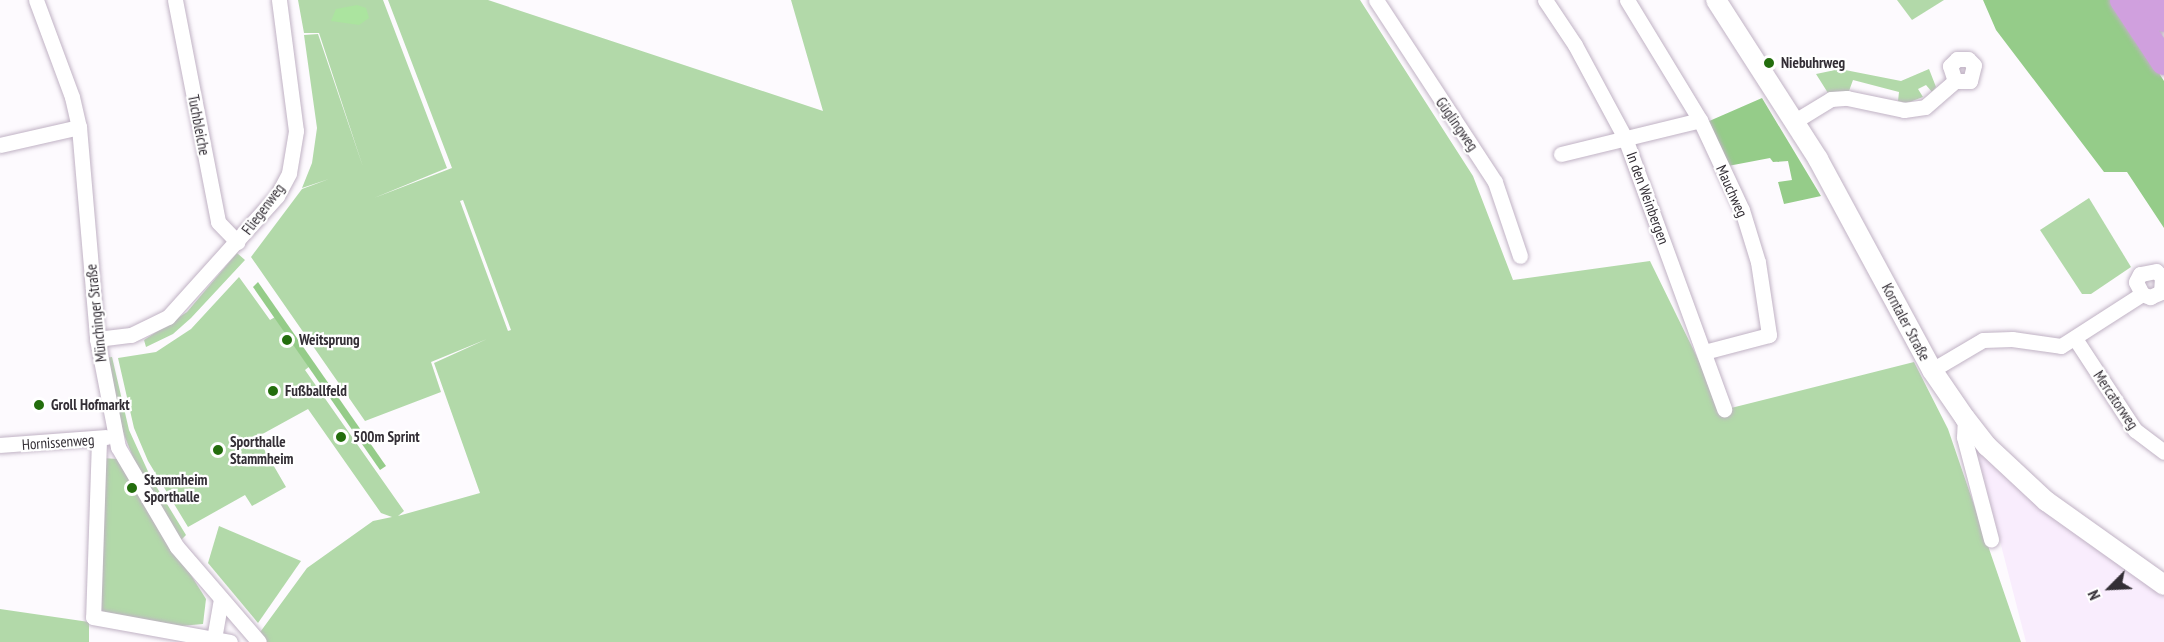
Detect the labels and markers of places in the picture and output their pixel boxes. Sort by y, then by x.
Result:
place label: Niebuhrweg [1781,54,1845,72]
marker: Niebuhrweg [1762,56,1776,70]
place label: Weitsprung [299,331,360,349]
marker: Weitsprung [280,333,294,347]
place label: Fußballfeld [285,382,347,400]
marker: Fußballfeld [266,384,280,398]
place label: Groll Hofmarkt [51,396,130,414]
marker: Groll Hofmarkt [32,398,46,412]
place label: 500m Sprint [353,428,420,446]
marker: 500m Sprint [334,430,348,444]
place label: Sporthalle Stammheim [230,432,294,467]
marker: Sporthalle Stammheim [211,443,225,457]
place label: Stammheim Sporthalle [144,470,208,505]
marker: Stammheim Sporthalle [125,481,139,495]

